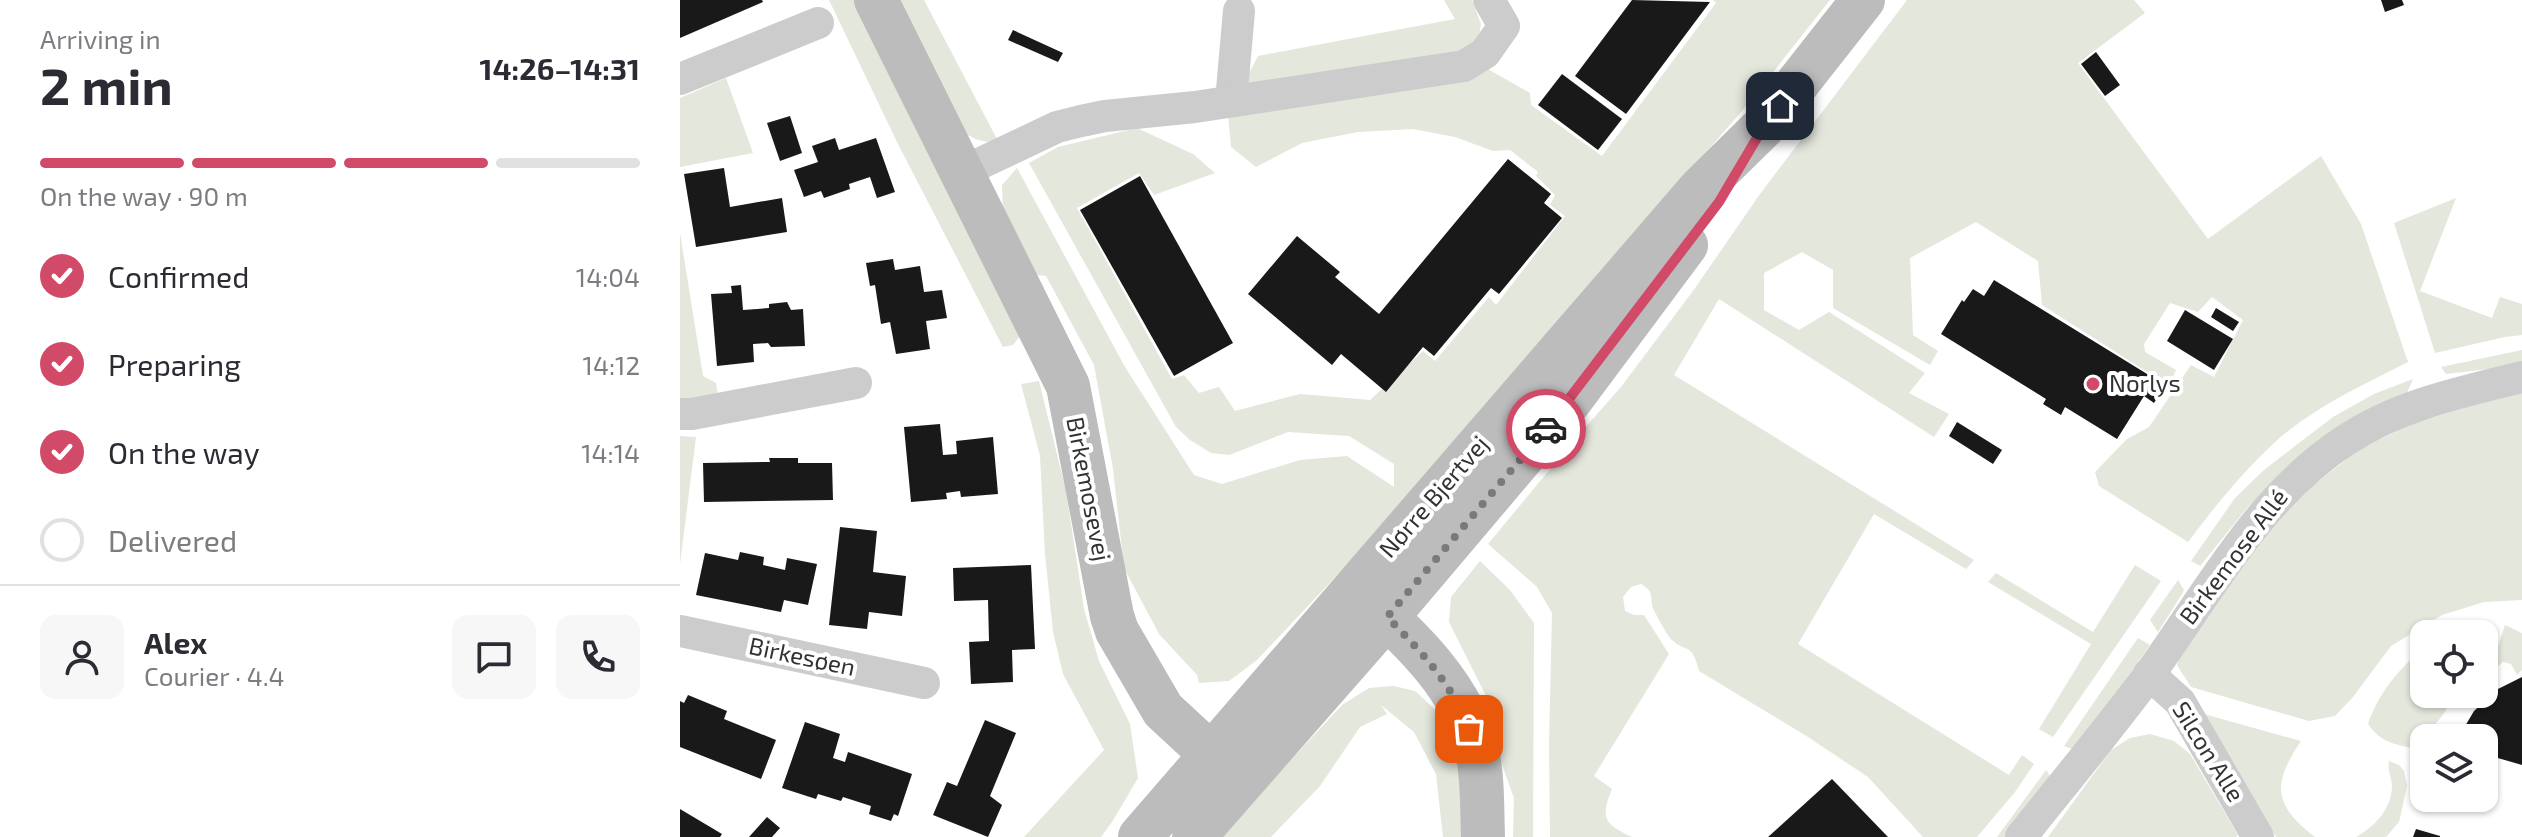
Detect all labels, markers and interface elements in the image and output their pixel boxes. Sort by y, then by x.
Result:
text: Arriving in [40,23,161,54]
text: 14:26–14:31 [480,50,640,86]
text: 2 min [40,53,173,115]
pin [1746,72,1814,140]
icon: home [1758,84,1802,128]
text: On the way · 90 m [40,180,248,211]
icon: check [40,254,84,298]
text: Confirmed [108,258,249,294]
text: 14:04 [576,261,640,292]
icon: check [40,342,84,386]
text: Preparing [108,346,241,382]
text: 14:12 [583,349,640,380]
place label: Norlys [2109,368,2181,397]
marker: Norlys [2084,375,2102,393]
courier [1506,389,1586,469]
icon: car [1524,407,1568,451]
street label: Birkemosevej [1061,414,1118,563]
street label: Nørre Bjertvej [1372,429,1494,563]
icon: check [40,430,84,474]
text: On the way [108,434,260,470]
text: 14:14 [581,437,640,468]
street label: Birkemose Allé [2173,483,2293,629]
text: Delivered [108,522,237,558]
button: person [40,615,124,699]
button: chat [452,615,536,699]
button: phone [556,615,640,699]
map controls [2410,620,2498,812]
button: locate [2410,620,2498,708]
text: Alex [144,624,207,660]
street label: Birkesøen [747,630,858,681]
text: Courier · 4.4 [144,660,285,691]
pin [1435,695,1503,763]
street label: Silcon Alle [2167,696,2251,807]
icon: bag [1447,707,1491,751]
button: layers [2410,724,2498,812]

